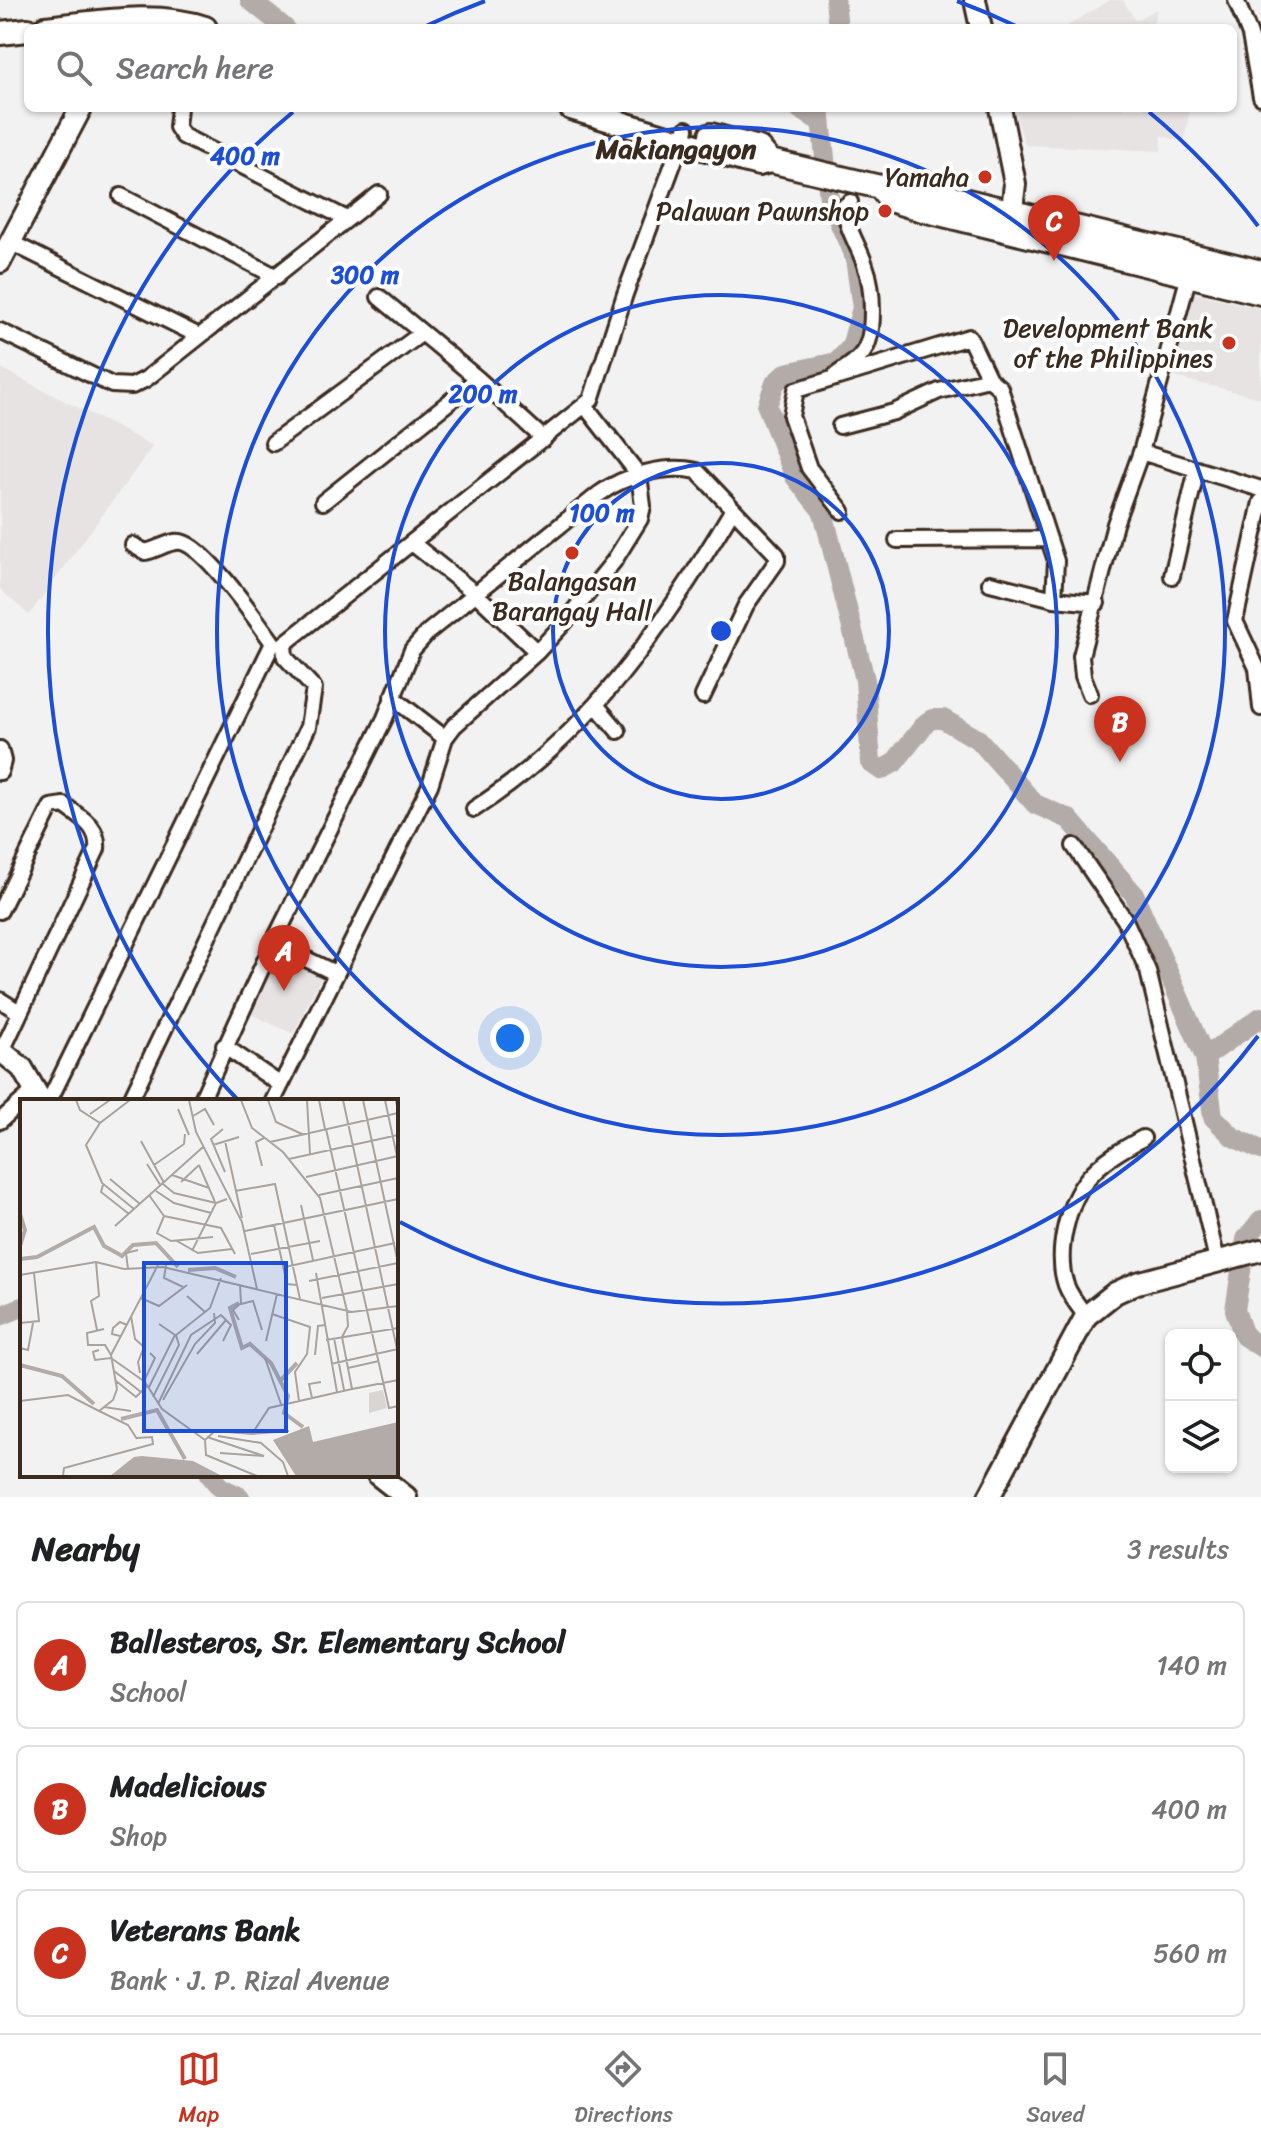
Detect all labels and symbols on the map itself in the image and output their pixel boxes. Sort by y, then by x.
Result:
district label: Makiangayon [595,124,757,173]
text: 400 m [210,135,281,177]
place label: Yamaha [885,154,969,200]
marker: Yamaha [976,168,994,186]
place label: Palawan Pawnshop [656,188,869,234]
pin: C [1028,195,1080,261]
marker: Palawan Pawnshop [876,202,894,220]
text: 300 m [330,254,400,296]
place label: Development Bank of the Philippines [1003,305,1213,381]
marker: Development Bank of the Philippines [1220,334,1238,352]
text: 200 m [448,373,518,415]
text: 100 m [569,492,635,534]
marker: Balangasan Barangay Hall [563,544,581,562]
place label: Balangasan Barangay Hall [492,558,653,634]
centre of rings [707,617,735,645]
pin: B [1094,696,1146,762]
pin: A [258,925,310,991]
your location [490,1018,530,1058]
inset map [20,1099,398,1477]

